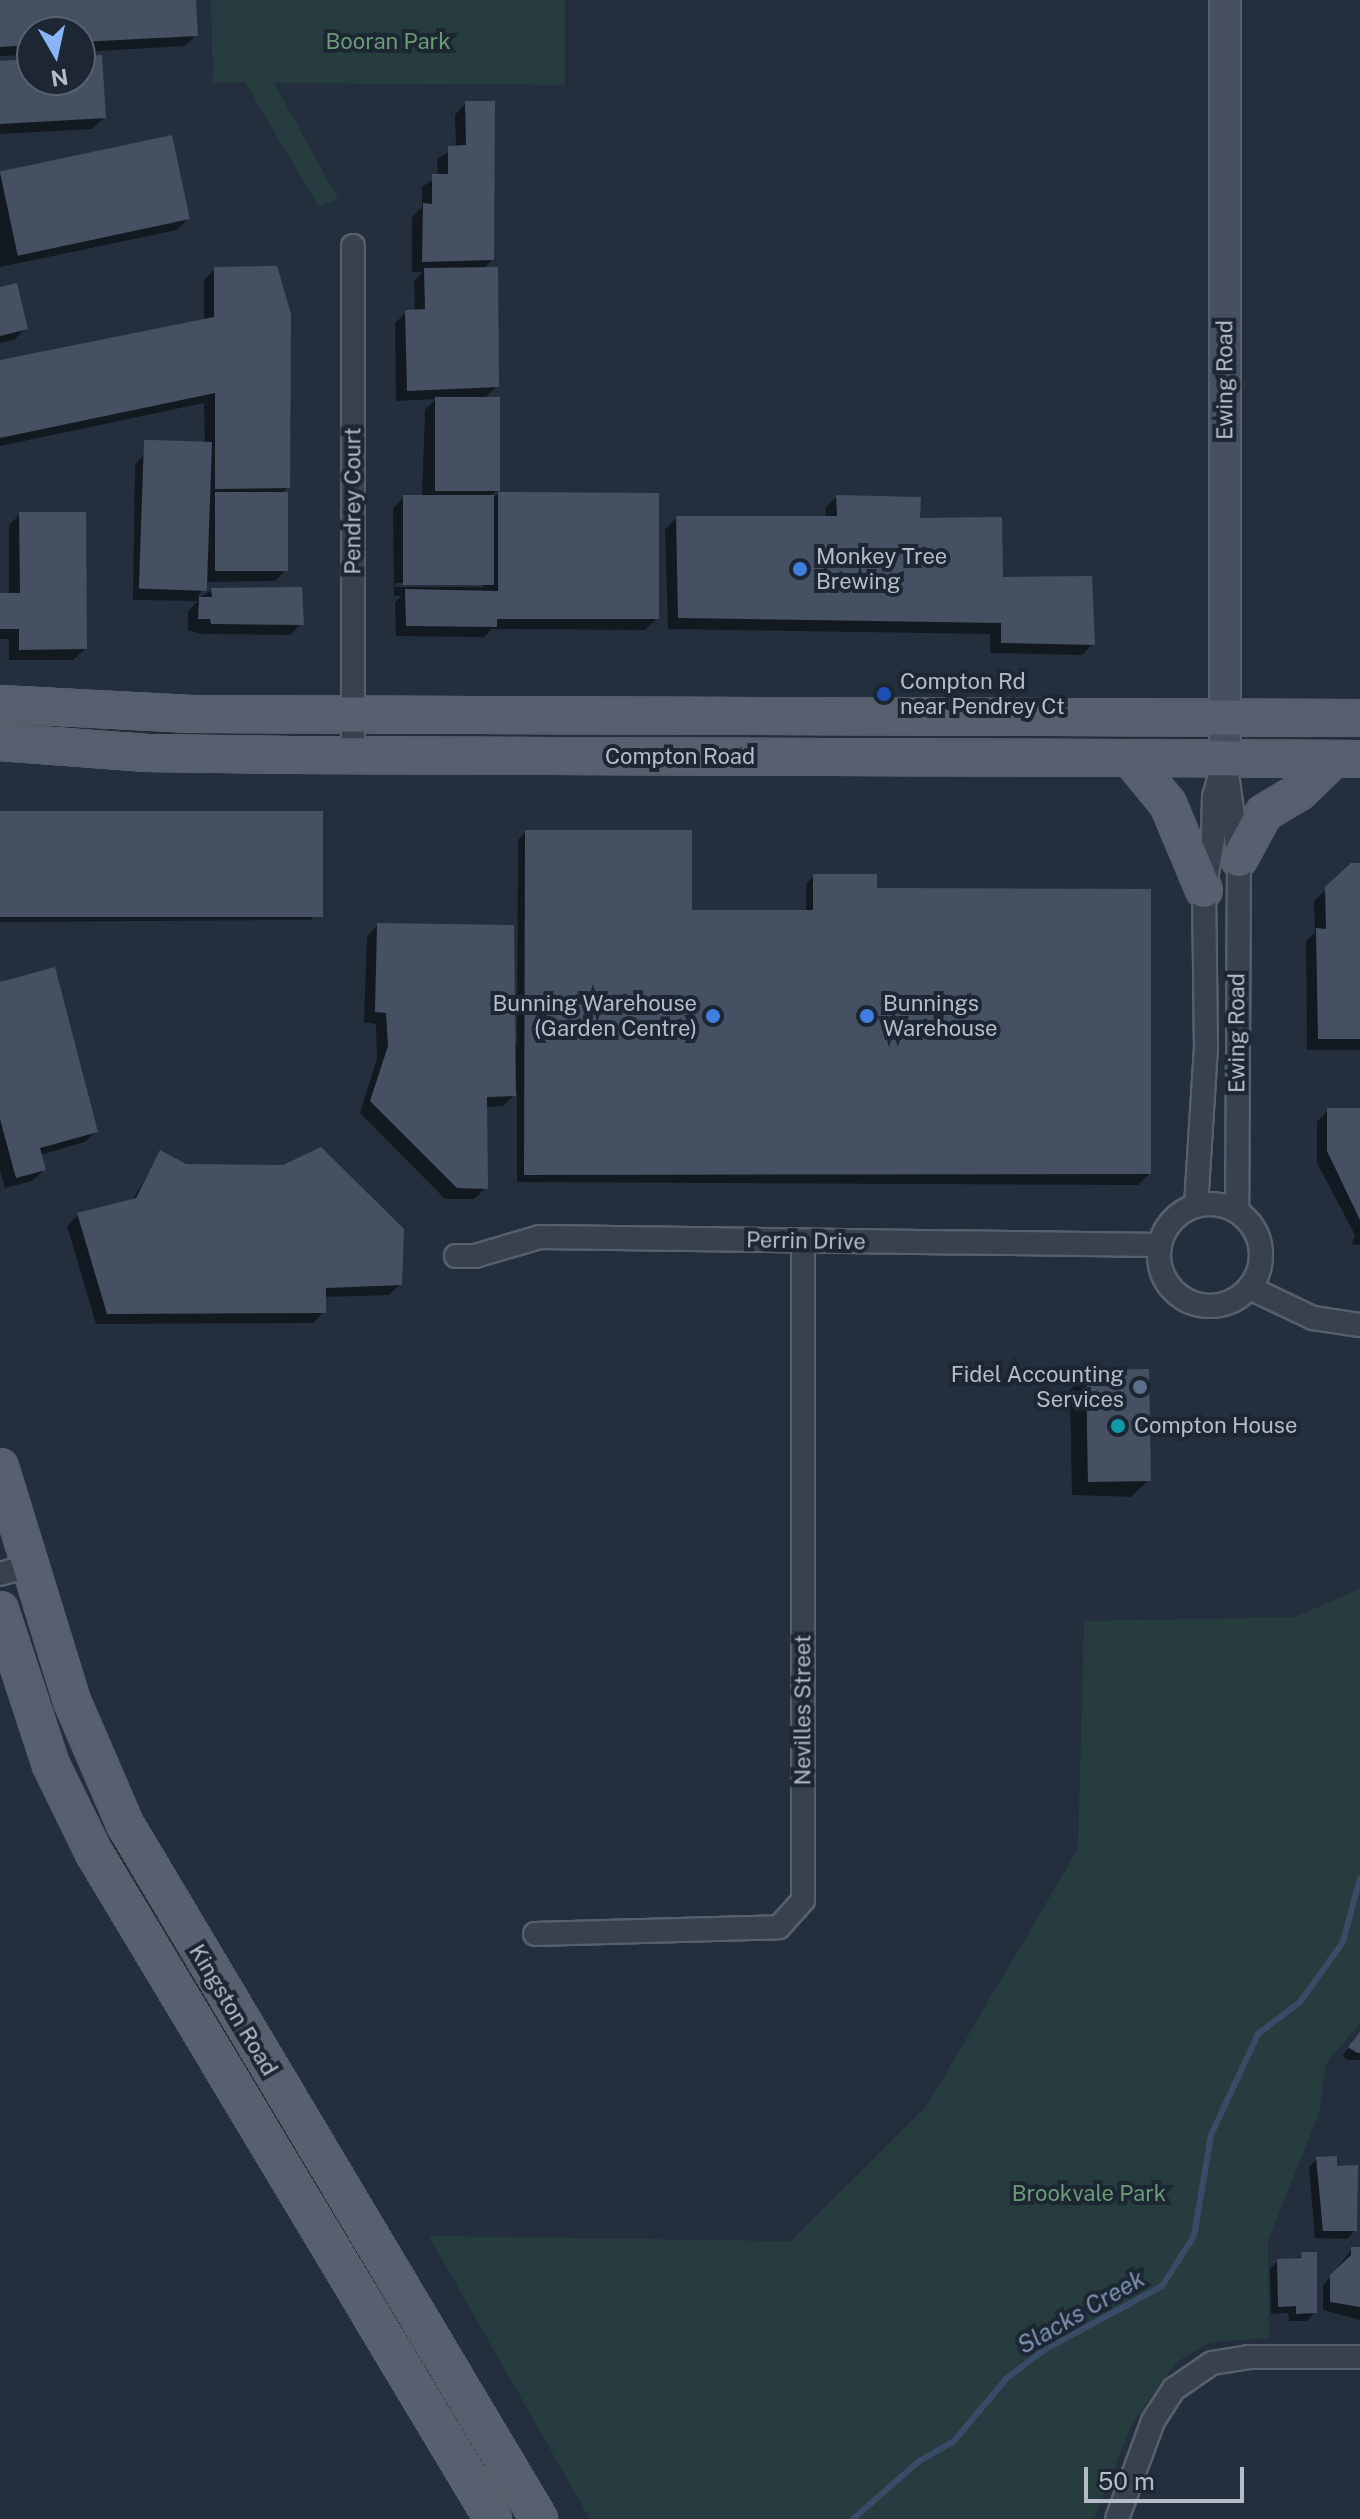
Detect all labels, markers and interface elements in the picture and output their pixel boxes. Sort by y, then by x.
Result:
north arrow [16,16,96,96]
park label: Booran Park [325,29,451,55]
text: N [49,64,70,92]
street label: Ewing Road [1212,320,1238,440]
street label: Pendrey Court [340,427,366,575]
place label: Monkey Tree Brewing [816,543,947,594]
marker: Monkey Tree Brewing [791,560,809,578]
place label: Compton Rd near Pendrey Ct [900,668,1065,720]
marker: Compton Rd near Pendrey Ct [875,685,893,703]
street label: Compton Road [605,744,755,770]
street label: Ewing Road [1224,973,1250,1093]
place label: Bunning Warehouse (Garden Centre) [492,990,697,1042]
place label: Bunnings Warehouse [883,990,998,1042]
marker: Bunning Warehouse (Garden Centre) [704,1007,722,1025]
marker: Bunnings Warehouse [858,1007,876,1025]
street label: Perrin Drive [746,1227,866,1255]
place label: Fidel Accounting Services [951,1361,1124,1412]
marker: Fidel Accounting Services [1131,1378,1149,1396]
place label: Compton House [1134,1413,1297,1439]
marker: Compton House [1109,1417,1127,1435]
street label: Nevilles Street [790,1635,816,1785]
street label: Kingston Road [183,1940,283,2080]
park label: Brookvale Park [1012,2181,1166,2207]
water label: Slacks Creek [1012,2264,1150,2360]
scale bar [1088,2451,1248,2501]
text: 50 m [1098,2467,1155,2495]

